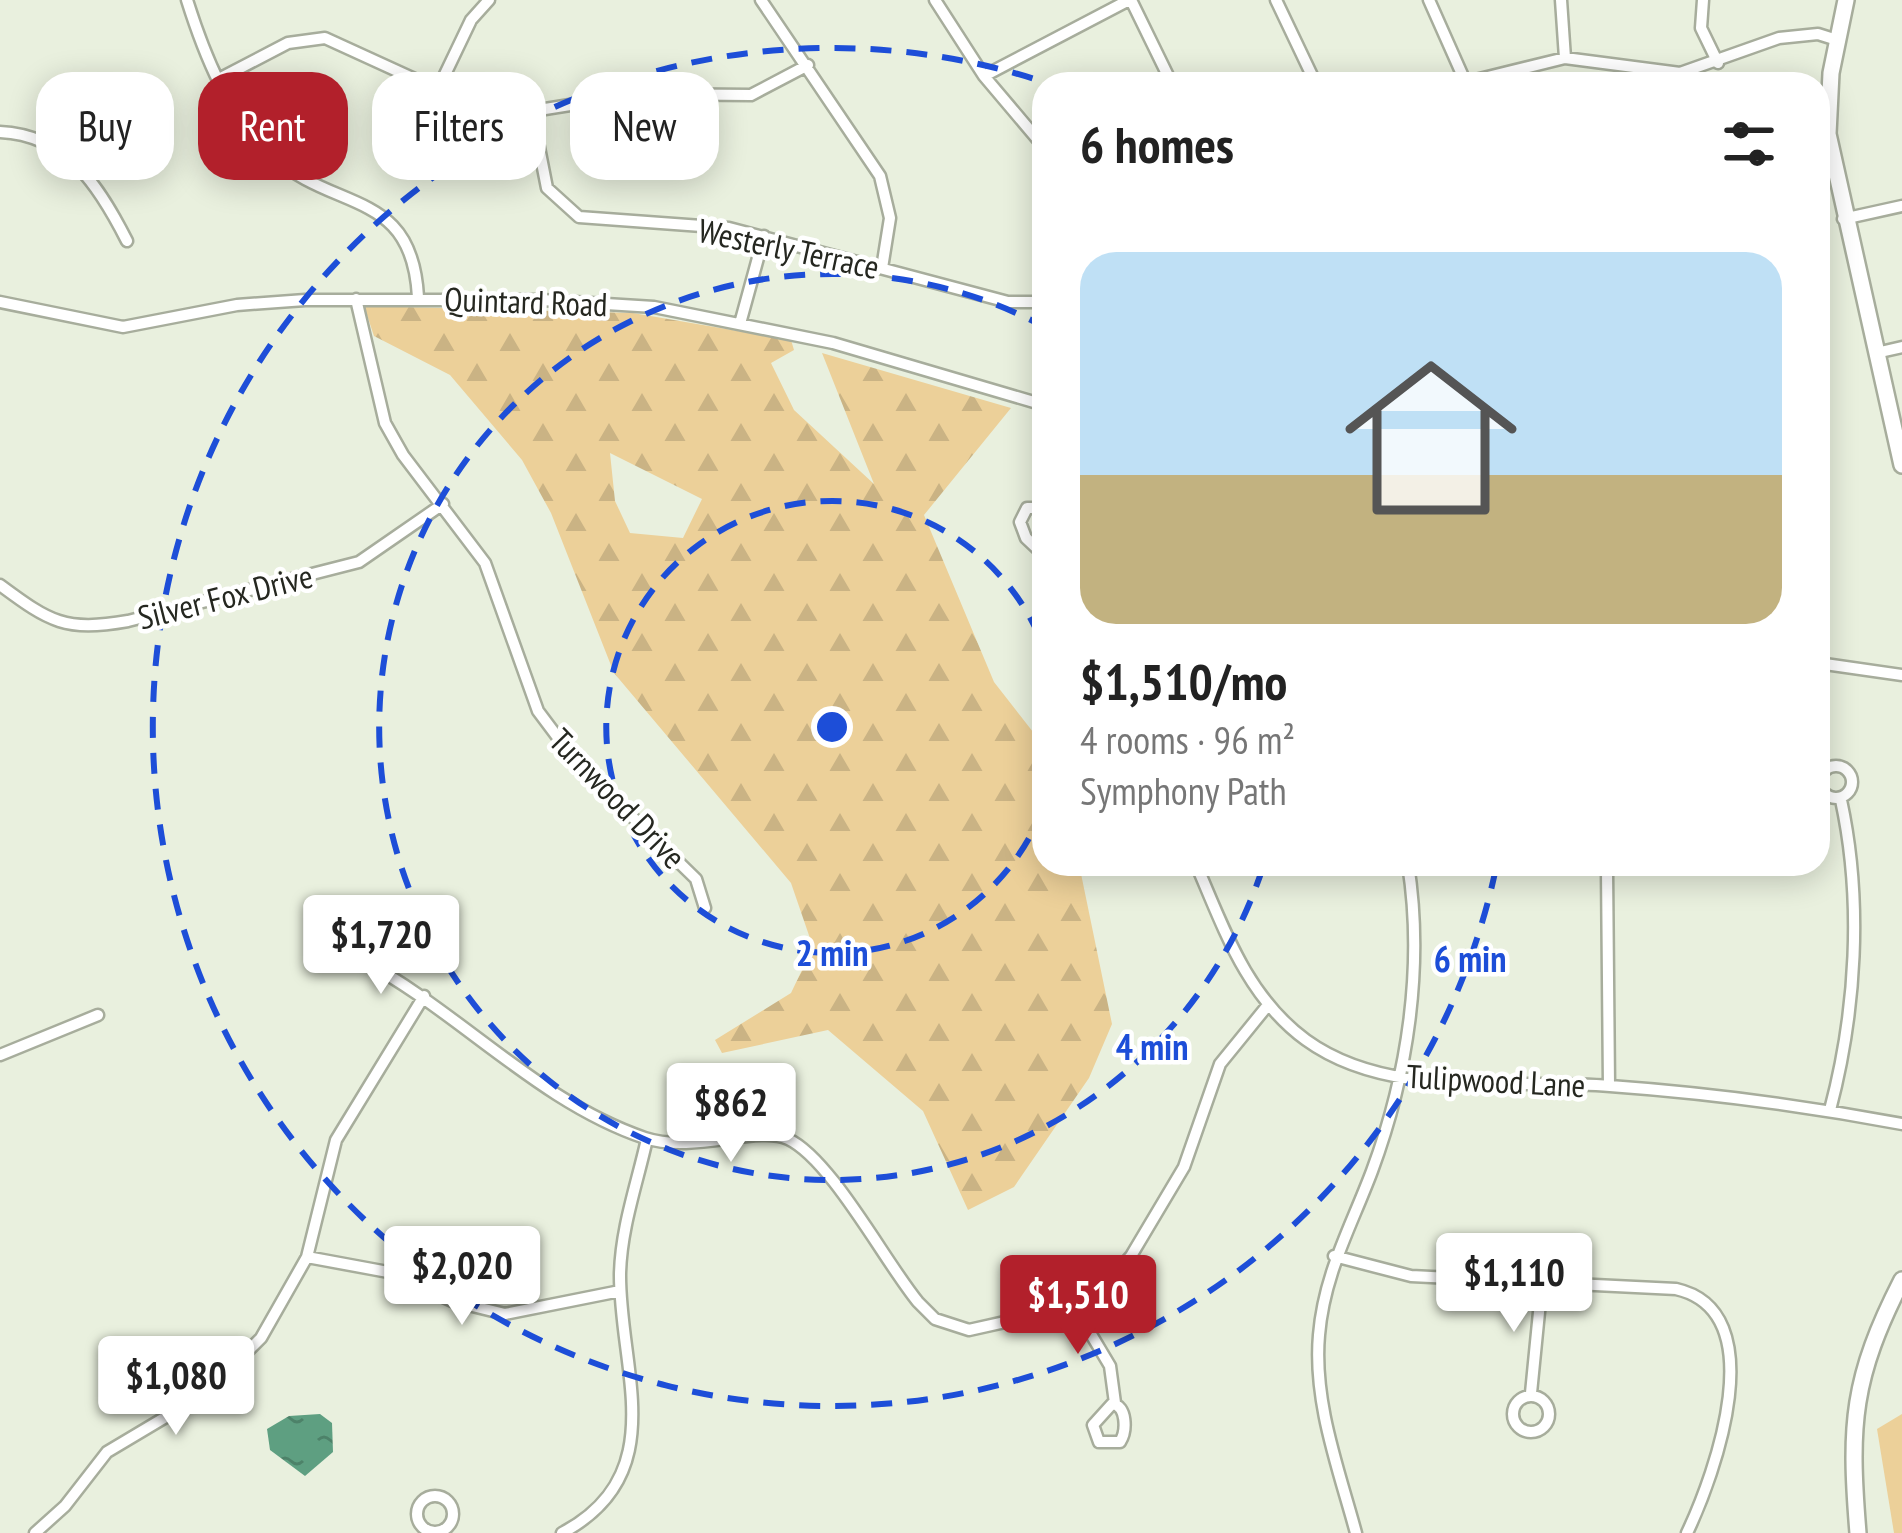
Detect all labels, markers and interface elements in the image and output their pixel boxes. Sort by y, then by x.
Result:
chip: Buy [36,72,174,180]
chip: Rent [198,72,348,180]
chip: Filters [372,72,546,180]
chip: New [570,72,719,180]
text: 6 homes [1080,111,1234,177]
icon: filters [1716,111,1782,177]
street label: Westerly Terrace [695,208,883,288]
street label: Quintard Road [444,277,608,325]
icon: home [1323,330,1539,546]
street label: Silver Fox Drive [133,554,317,638]
text: $1,510/mo [1080,648,1287,714]
centre of rings [811,706,853,748]
text: 4 rooms · 96 m² [1080,714,1295,765]
street label: Turnwood Drive [540,719,696,877]
text: Symphony Path [1080,765,1287,816]
pin: $1,720 [283,895,479,997]
text: $1,720 [330,908,432,959]
text: 2 min [796,929,868,976]
text: 6 min [1434,935,1506,982]
text: 4 min [1116,1023,1188,1070]
street label: Tulipwood Lane [1406,1054,1586,1106]
pin: $862 [660,1063,802,1165]
text: $862 [694,1076,768,1127]
pin: $2,020 [364,1226,560,1328]
pin: $1,110 [1416,1233,1612,1335]
text: $2,020 [411,1239,513,1290]
text: $1,110 [1463,1246,1565,1297]
pin: $1,510 [980,1255,1176,1357]
text: $1,510 [1027,1268,1129,1319]
pin: $1,080 [78,1336,274,1438]
text: $1,080 [125,1349,227,1400]

